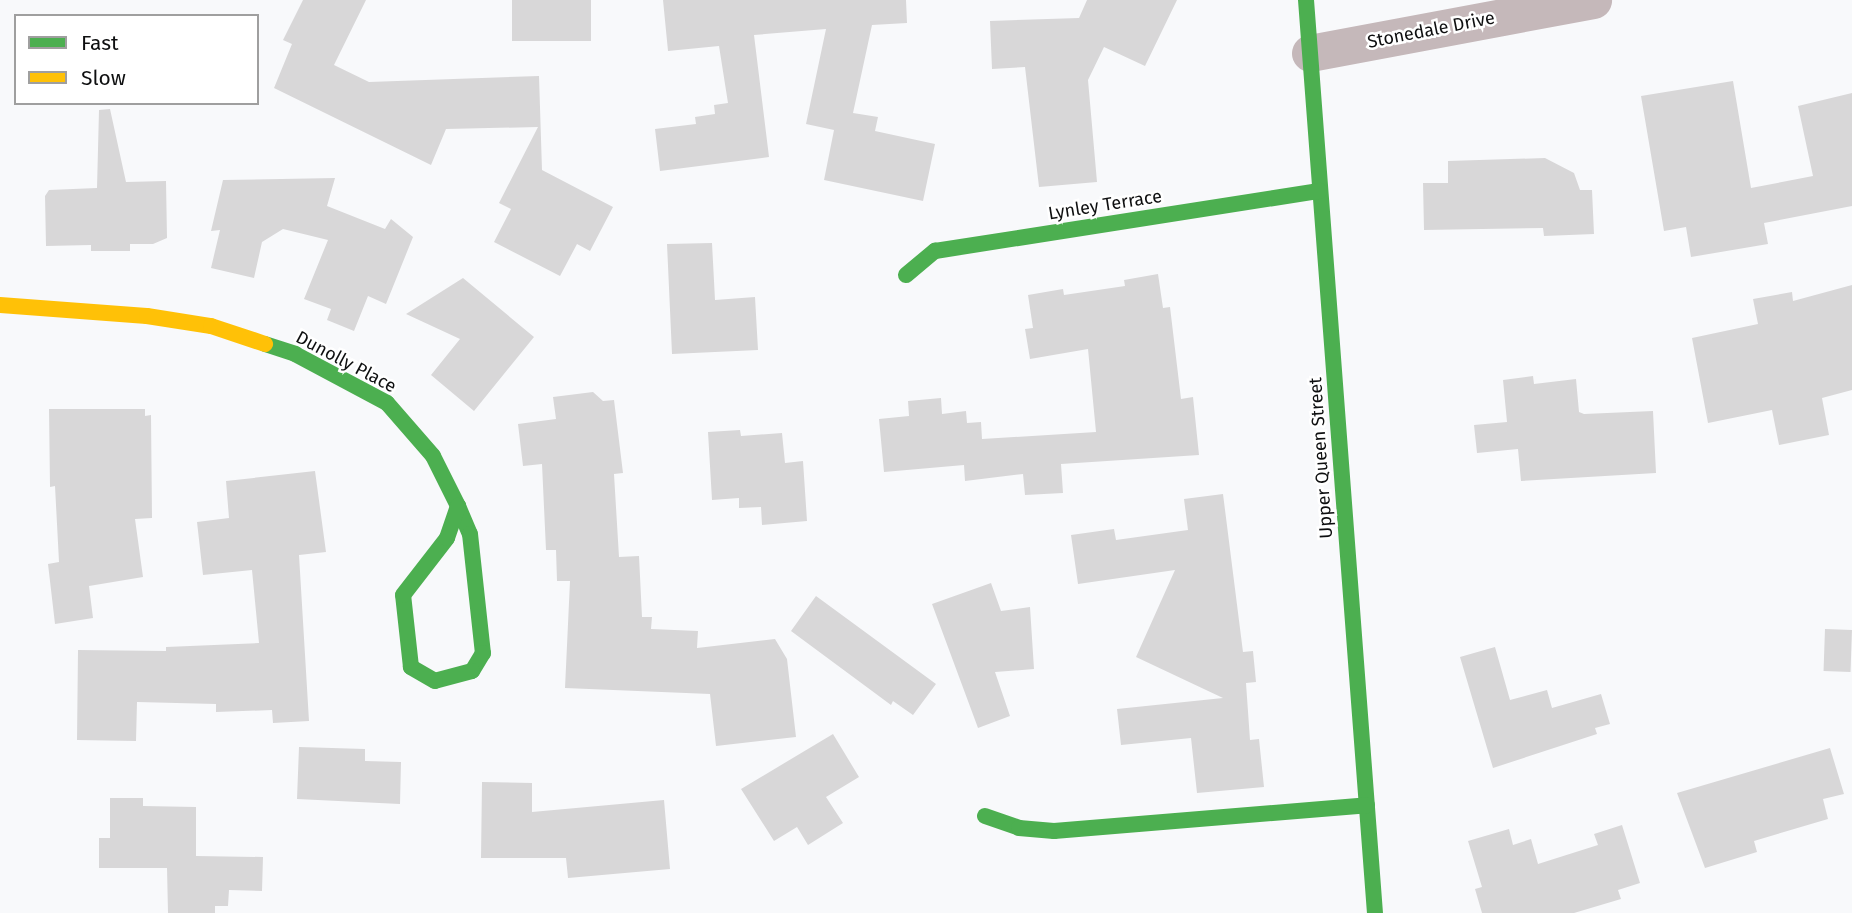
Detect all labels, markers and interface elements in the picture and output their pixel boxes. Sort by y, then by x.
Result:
street label: Stonedale Drive [1365,7,1497,53]
legend [14,14,259,105]
text: Fast [81,30,119,56]
text: Slow [81,65,126,91]
street label: Lynley Terrace [1047,185,1163,225]
street label: Dunolly Place [292,327,400,397]
street label: Upper Queen Street [1305,377,1337,539]

